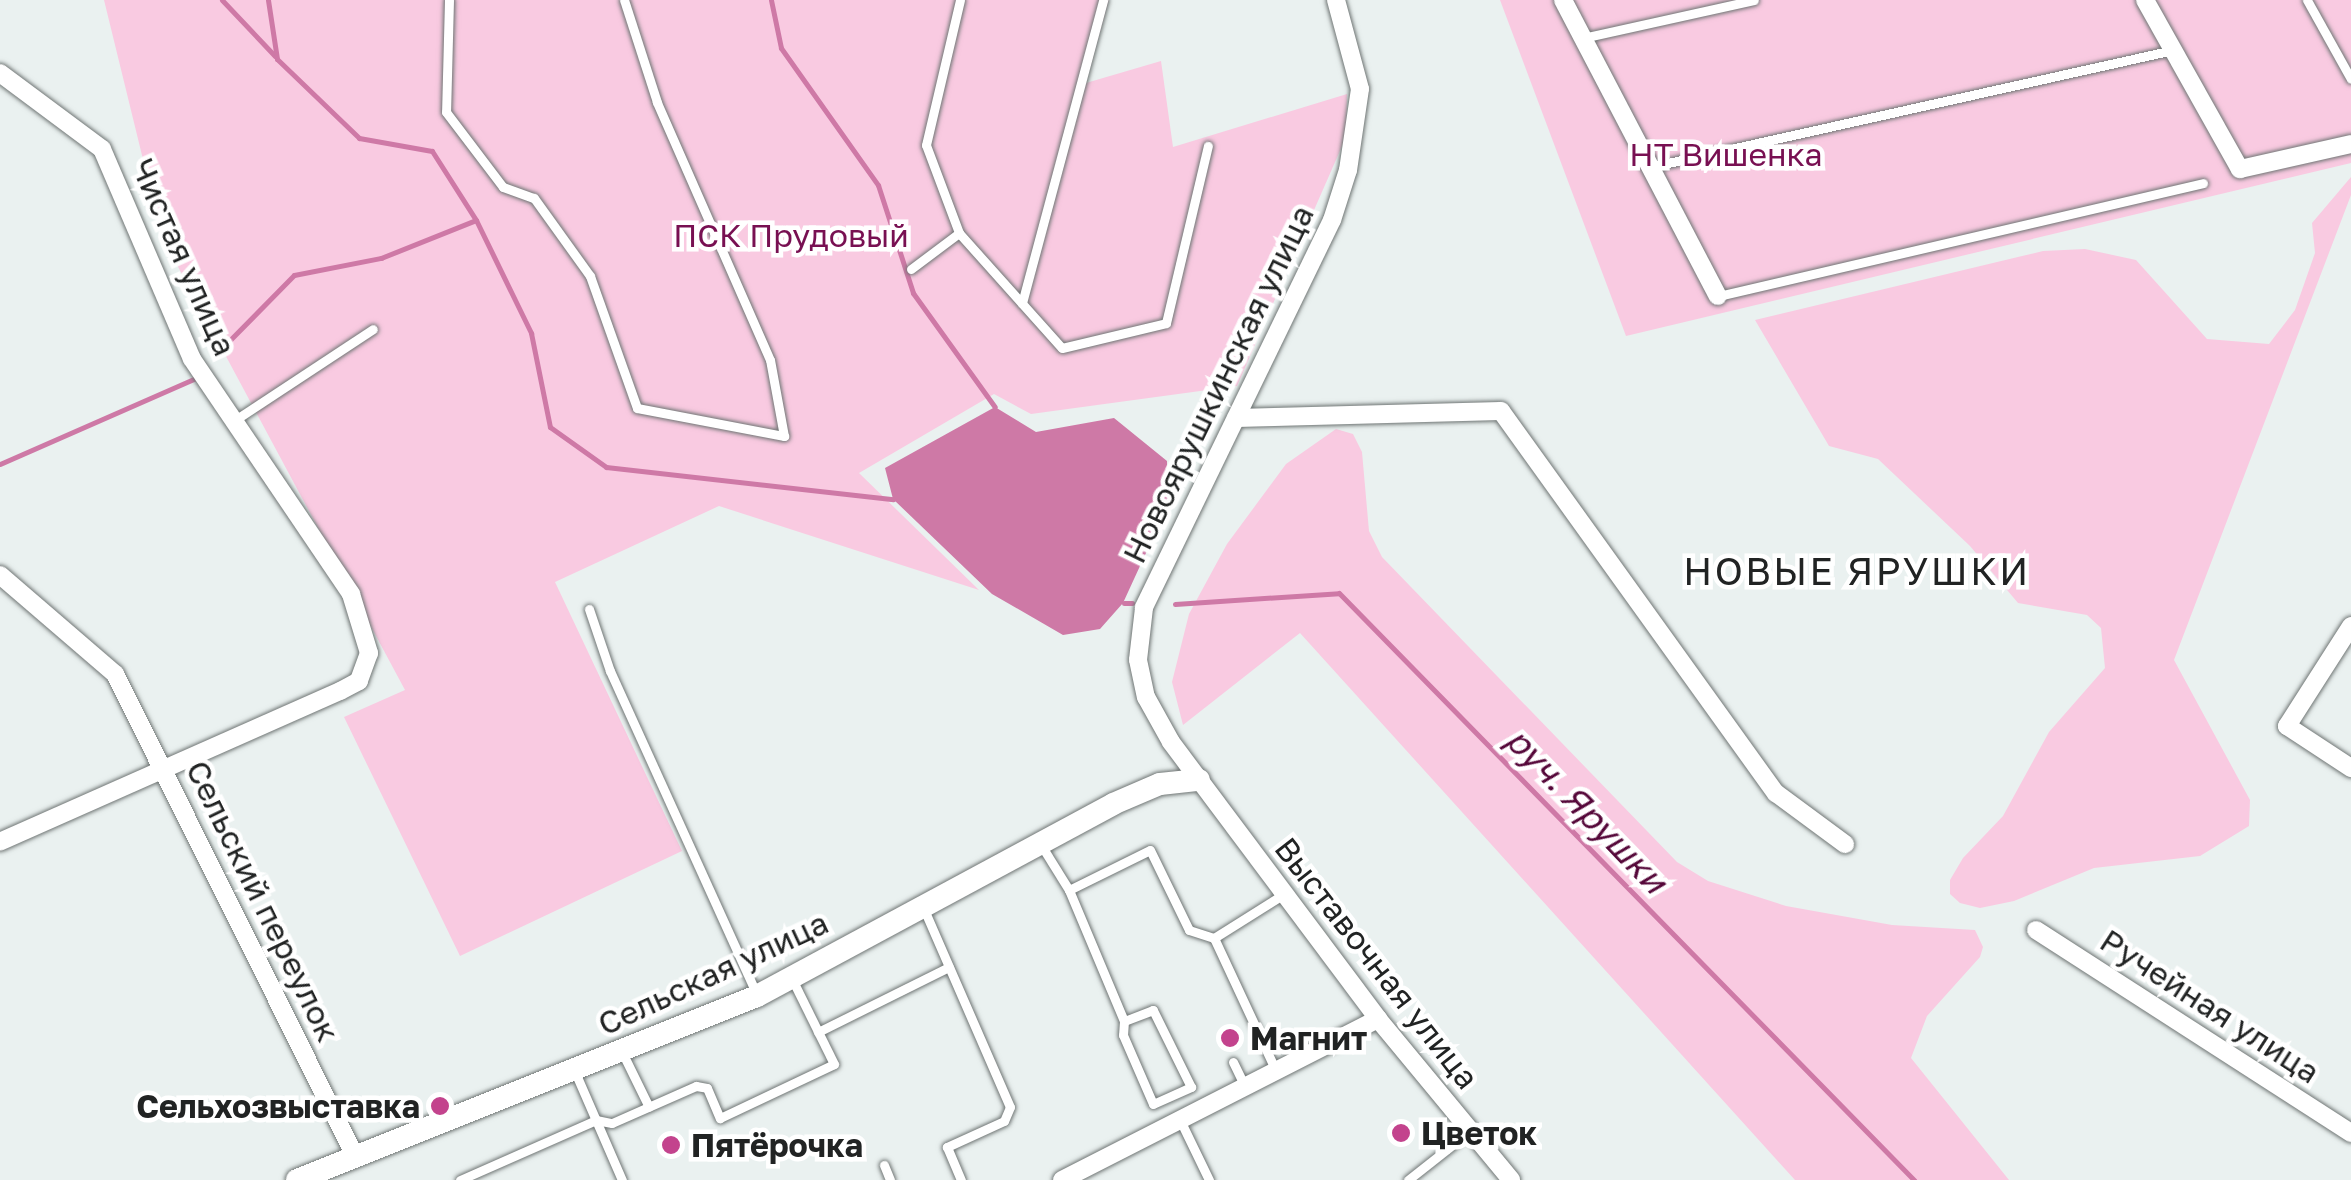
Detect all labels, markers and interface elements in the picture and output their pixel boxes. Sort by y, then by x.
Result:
park label: НТ Вишенка [1629,135,1823,173]
street label: Чистая улица [123,153,245,361]
street label: Новоярушкинская улица [1115,199,1321,569]
park label: ПСК Прудовый [673,216,909,254]
district label: НОВЫЕ ЯРУШКИ [1683,548,2031,594]
water label: руч. Ярушки [1498,719,1676,901]
street label: Сельский переулок [178,754,348,1048]
street label: Выставочная улица [1267,830,1487,1096]
street label: Сельская улица [592,903,834,1043]
street label: Ручейная улица [2093,921,2327,1091]
place label: Магнит [1250,1019,1367,1057]
marker: Магнит [1219,1027,1241,1049]
place label: Сельхозвыставка [136,1087,420,1125]
marker: Сельхозвыставка [429,1095,451,1117]
place label: Цветок [1421,1114,1537,1152]
marker: Цветок [1390,1122,1412,1144]
place label: Пятёрочка [691,1126,863,1164]
marker: Пятёрочка [660,1134,682,1156]

